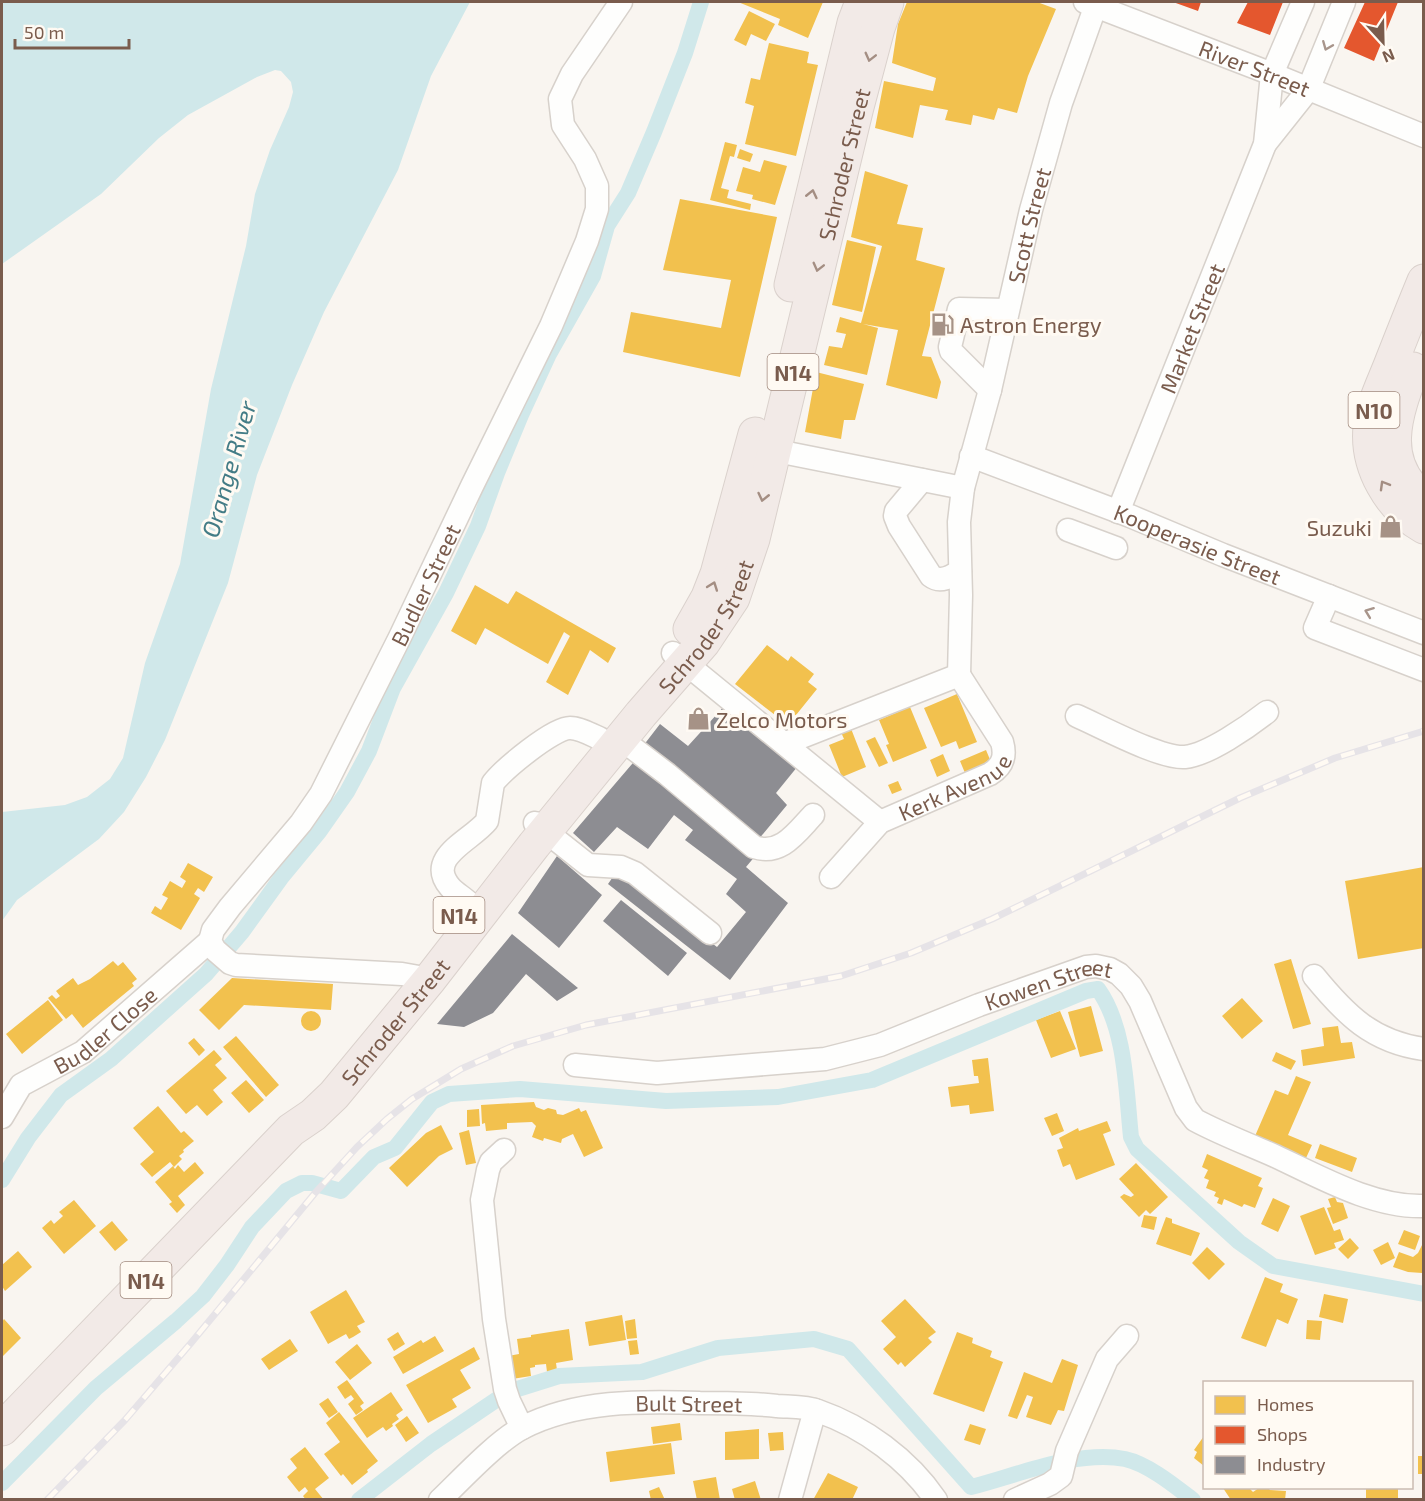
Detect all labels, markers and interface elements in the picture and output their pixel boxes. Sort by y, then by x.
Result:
scale bar [15,12,129,50]
north arrow [1353,12,1413,72]
text: 50 m [24,21,64,43]
street label: River Street [1196,34,1314,101]
one-way arrow [1321,40,1334,50]
text: N [1380,45,1398,67]
one-way arrow [865,52,878,62]
street label: Schroder Street [812,85,874,243]
street label: Scott Street [1002,164,1055,286]
one-way arrow [805,189,818,199]
street label: Market Street [1154,260,1229,397]
one-way arrow [813,262,826,272]
fuel station icon: Astron Energy [929,311,955,337]
place label: Astron Energy [960,311,1102,337]
road number: N14 [768,354,818,390]
road number: N10 [1348,392,1400,428]
water label: Orange River [195,397,261,541]
one-way arrow [1380,481,1391,492]
one-way arrow [757,492,770,502]
street label: Kooperasie Street [1111,498,1285,589]
place label: Suzuki [1307,514,1372,540]
shop icon: Suzuki [1377,514,1403,540]
street label: Budler Street [385,520,465,650]
street label: Schroder Street [652,556,758,698]
one-way arrow [705,581,718,592]
one-way arrow [1364,607,1375,619]
shop icon: Zelco Motors [685,706,711,732]
place label: Zelco Motors [716,706,847,732]
street label: Kerk Avenue [894,751,1016,825]
road number: N14 [434,897,484,933]
street label: Schroder Street [335,953,454,1090]
street label: Kowen Street [981,953,1115,1015]
street label: Budler Close [49,981,162,1079]
road number: N14 [120,1262,172,1298]
legend [1203,1381,1413,1489]
street label: Bult Street [635,1389,743,1416]
text: Homes [1257,1393,1314,1415]
text: Shops [1257,1423,1307,1445]
text: Industry [1257,1453,1326,1475]

